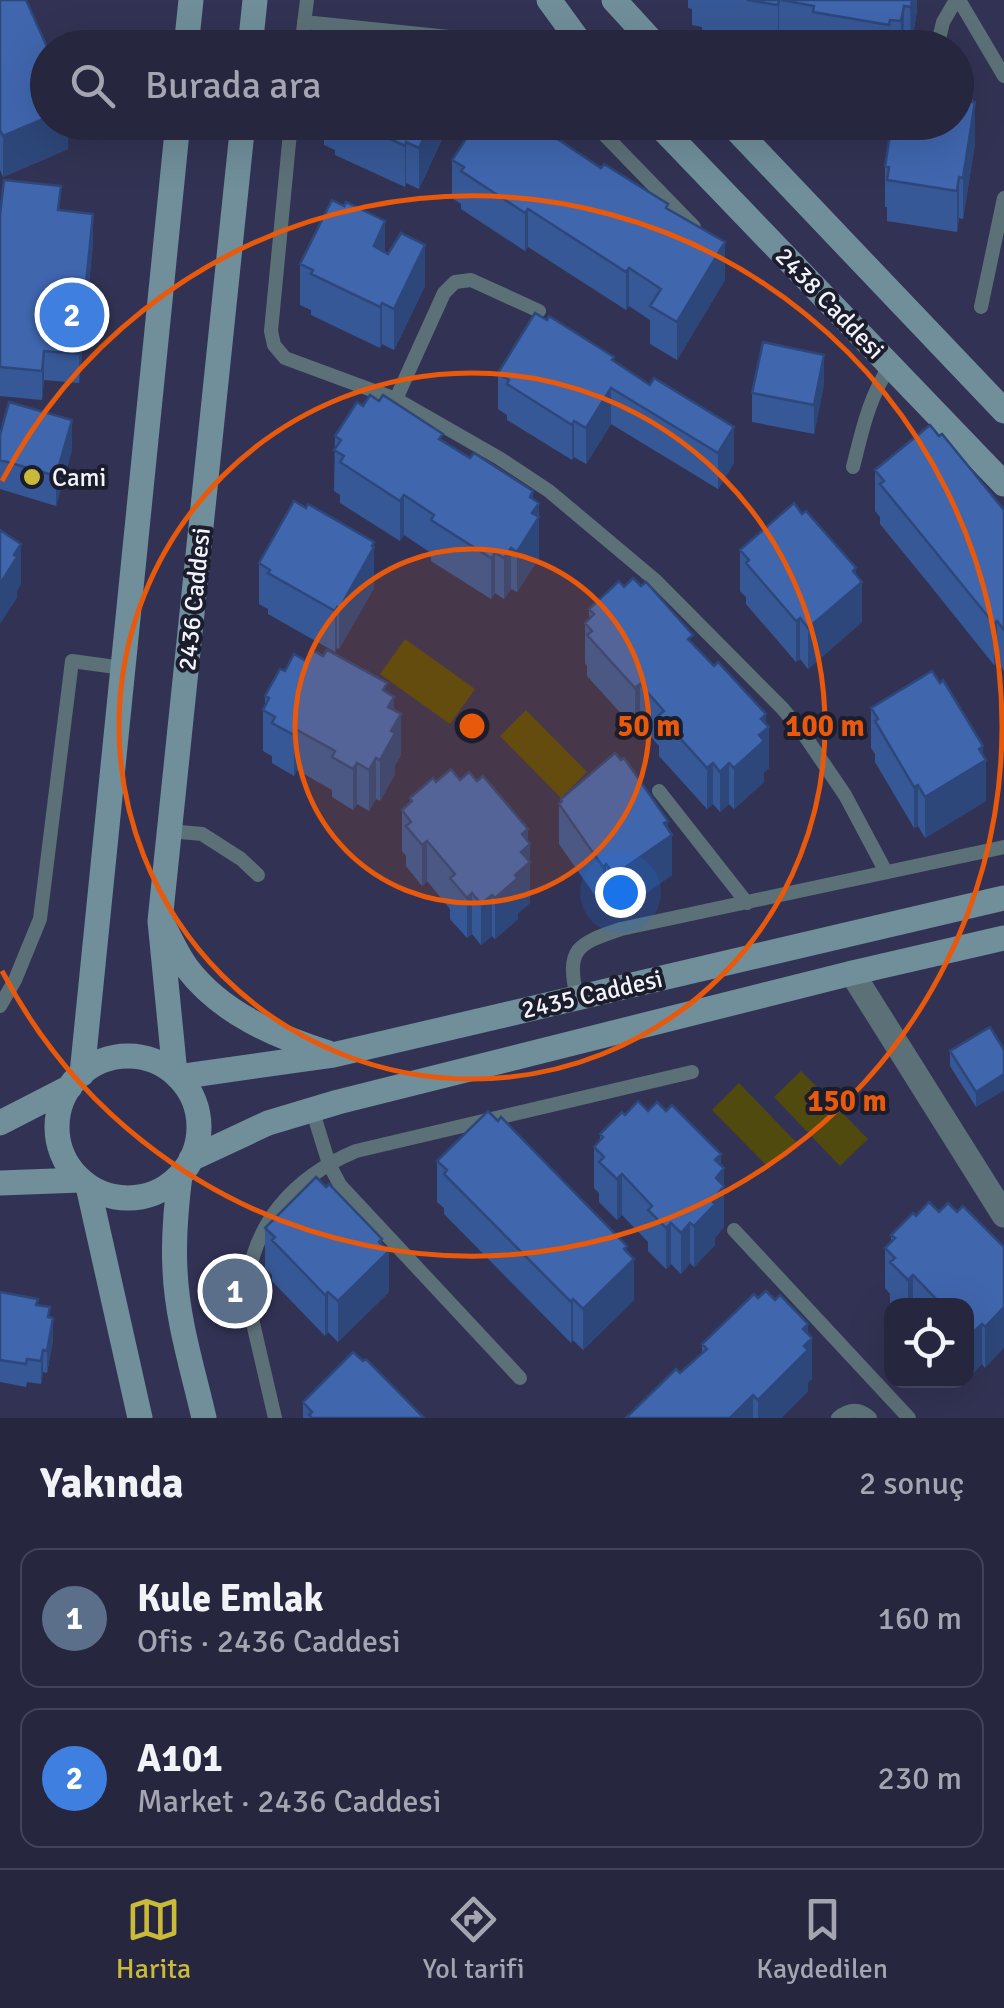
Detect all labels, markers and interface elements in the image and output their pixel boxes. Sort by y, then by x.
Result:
search box [30,30,974,140]
icon: search [65,58,120,113]
text: Burada ara [145,62,322,109]
street label: 2438 Caddesi [769,241,891,365]
pin: 2 [40,278,104,352]
place label: Cami [52,462,106,493]
marker: Cami [21,466,43,488]
street label: 2436 Caddesi [171,526,217,672]
centre of rings [454,708,490,744]
text: 50 m [617,708,681,745]
text: 100 m [785,708,865,745]
your location [595,867,646,918]
street label: 2435 Caddesi [518,963,666,1025]
text: 150 m [807,1083,887,1120]
pin: 1 [202,1254,268,1328]
map controls [884,1298,974,1388]
button: locate [884,1298,974,1388]
text: Yakında [40,1458,184,1509]
text: 2 sonuç [859,1464,964,1503]
text: Kule Emlak [137,1575,323,1622]
text: 1 [66,1599,83,1638]
text: 160 m [878,1599,962,1638]
text: Ofis · 2436 Caddesi [137,1622,401,1661]
text: A101 [137,1735,223,1782]
text: 2 [66,1759,83,1798]
text: 230 m [878,1759,962,1798]
text: Market · 2436 Caddesi [137,1782,441,1821]
tab: Harita [116,1892,191,1986]
tab: Yol tarifi [423,1892,525,1986]
tab: Kaydedilen [756,1892,888,1986]

